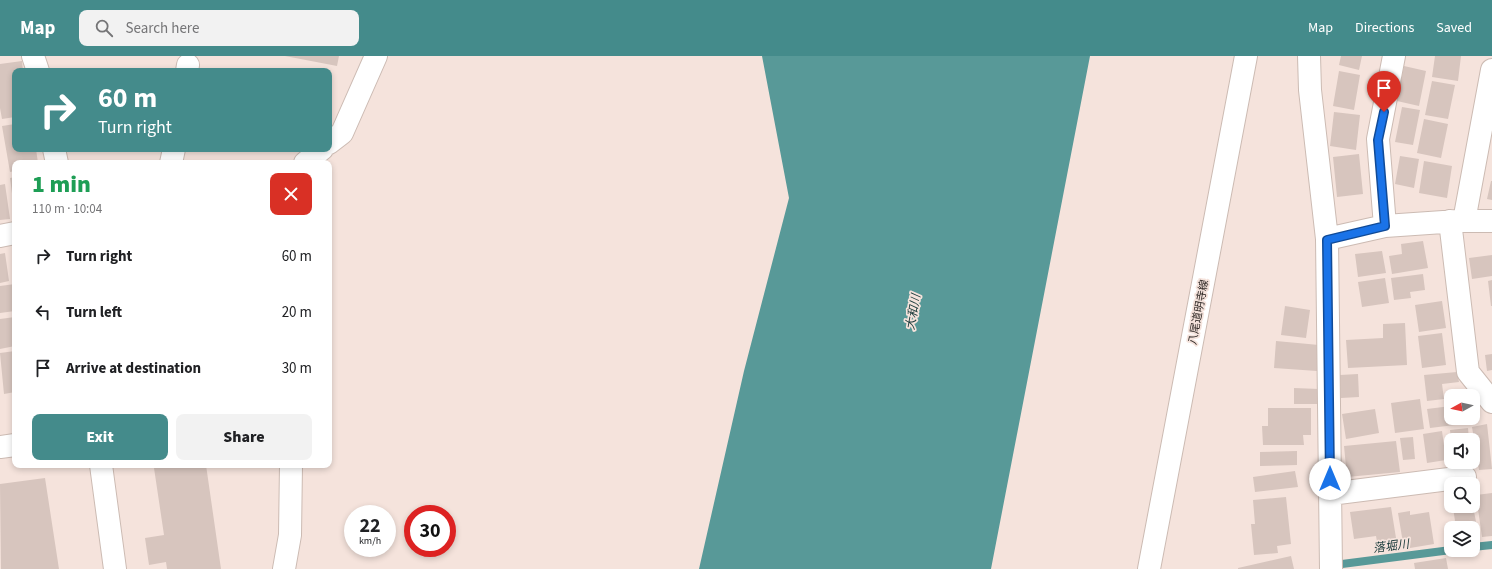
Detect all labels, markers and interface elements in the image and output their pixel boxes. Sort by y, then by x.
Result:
search box [79,10,359,46]
text: Map [20,15,55,42]
icon: search [93,17,115,39]
text: Search here [125,18,199,39]
text: Map [1308,18,1333,38]
text: Directions [1355,18,1414,38]
text: Saved [1436,18,1472,38]
pin [1367,71,1401,112]
icon: arrive [1373,77,1395,99]
text: 60 m [98,78,157,118]
icon: right [32,84,84,136]
text: Turn right [98,115,172,140]
text: 1 min [32,167,91,202]
button: close [270,173,312,215]
text: 110 m · 10:04 [32,200,102,218]
icon: right [32,245,54,267]
text: Turn right [66,246,132,267]
text: 60 m [282,246,312,267]
street label: 八尾道明寺線 [1185,278,1212,346]
water label: 大和川 [902,291,925,331]
icon: left [32,301,54,323]
text: Turn left [66,302,122,323]
text: 20 m [282,302,312,323]
icon: arrive [32,357,54,379]
text: Arrive at destination [66,358,201,379]
text: 30 m [282,358,312,379]
north arrow [1444,389,1480,425]
map controls [1444,389,1480,557]
button: Exit [32,414,168,460]
button: Share [176,414,312,460]
button: sound [1444,433,1480,469]
position arrow [1309,458,1351,500]
button: search [1444,477,1480,513]
speed limit sign: 30 [404,505,456,557]
text: 22 [359,512,381,540]
button: layers [1444,521,1480,557]
text: km/h [359,534,381,548]
water label: 落堀川 [1372,536,1412,557]

